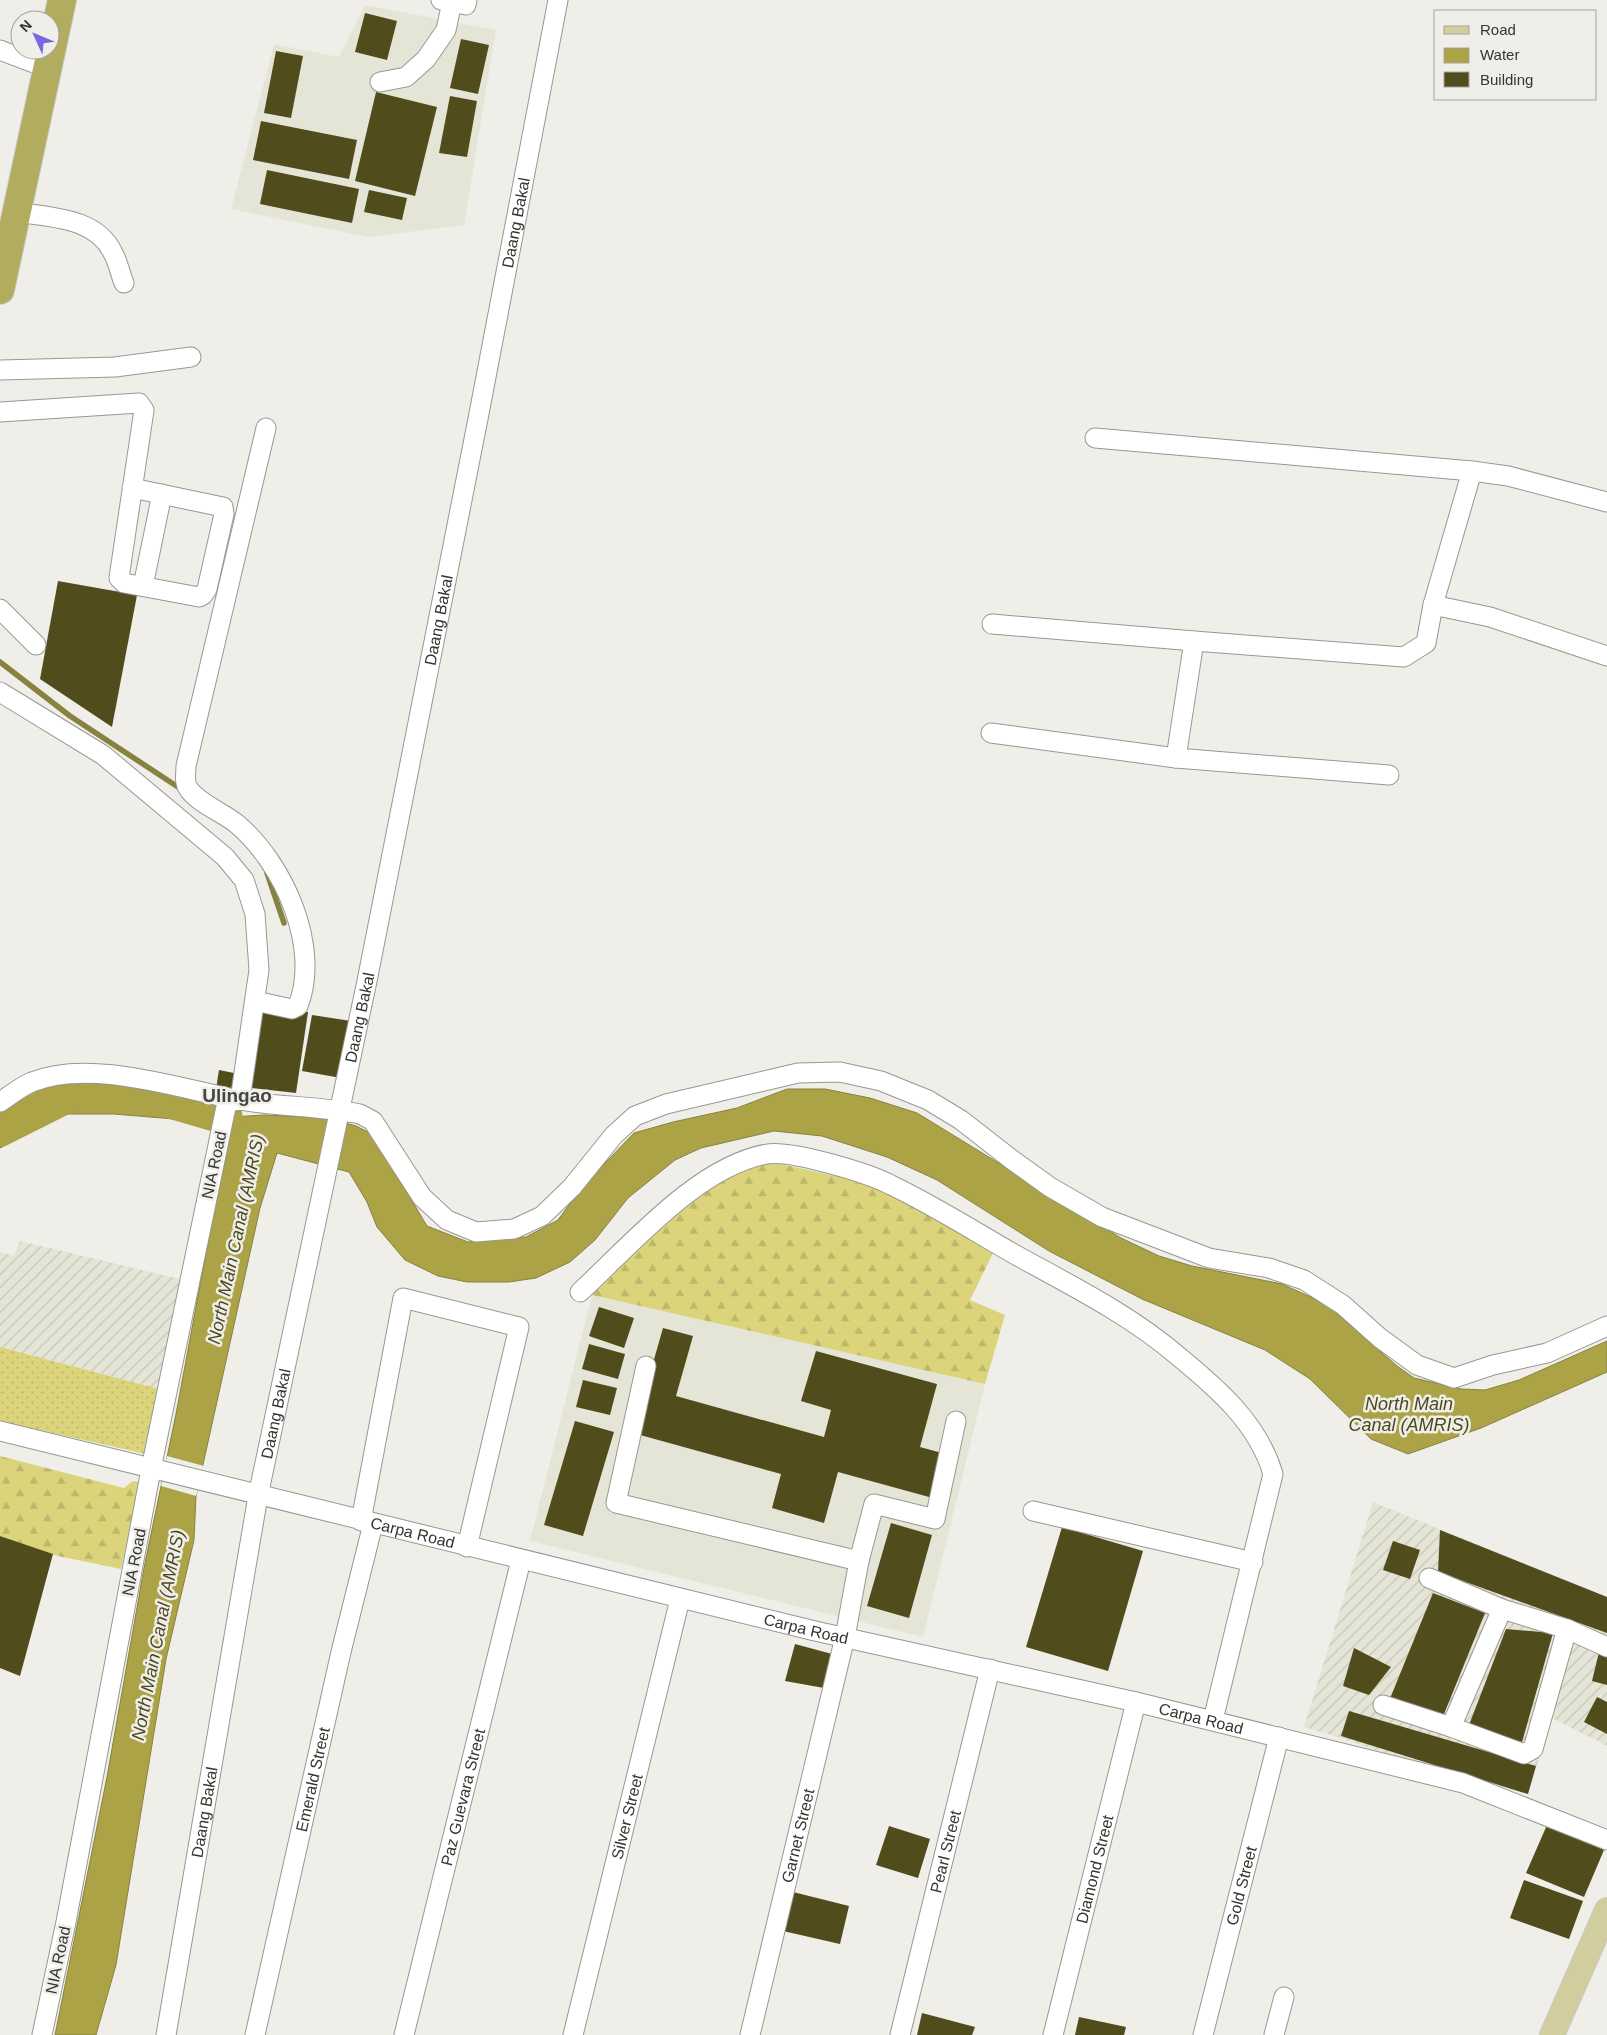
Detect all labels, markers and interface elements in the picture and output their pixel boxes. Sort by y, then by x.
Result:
north arrow [10,10,60,60]
legend [1434,10,1597,100]
text: N [16,17,35,35]
text: Road [1480,21,1516,38]
text: Water [1480,46,1519,63]
text: Building [1480,71,1533,88]
street label: Daang Bakal [499,176,532,269]
street label: Daang Bakal [421,574,455,667]
street label: Daang Bakal [341,971,377,1064]
district label: Ulingao [202,1085,272,1106]
street label: NIA Road [199,1130,229,1200]
water label: North Main Canal (AMRIS) [204,1132,268,1346]
street label: Daang Bakal [258,1367,293,1460]
water label: North Main Canal (AMRIS) [1348,1394,1470,1435]
street label: Carpa Road [369,1514,457,1551]
street label: NIA Road [119,1527,149,1597]
water label: North Main Canal (AMRIS) [128,1528,188,1742]
street label: Carpa Road [762,1610,850,1647]
street label: Carpa Road [1157,1699,1245,1737]
street label: Emerald Street [292,1725,333,1833]
street label: Paz Guevara Street [438,1726,488,1867]
street label: Daang Bakal [188,1766,220,1859]
street label: Silver Street [608,1772,645,1861]
street label: Garnet Street [778,1786,817,1884]
street label: Pearl Street [927,1808,964,1895]
street label: Diamond Street [1073,1813,1116,1925]
street label: Gold Street [1223,1844,1259,1927]
street label: NIA Road [43,1925,73,1995]

